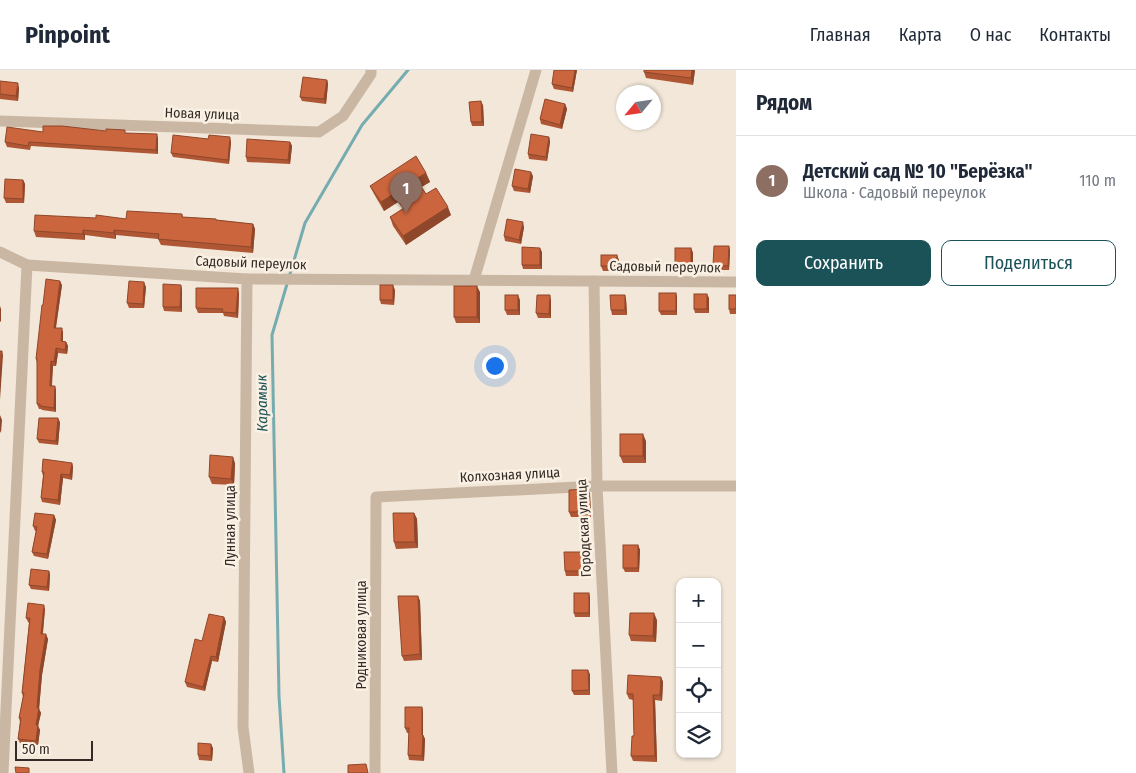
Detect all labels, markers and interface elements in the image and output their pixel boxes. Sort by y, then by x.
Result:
text: Pinpoint [25,21,110,49]
text: Главная [810,24,871,46]
text: Карта [899,24,942,46]
text: О нас [970,24,1011,46]
text: Контакты [1039,24,1111,46]
north arrow [616,85,661,130]
text: Рядом [756,90,812,116]
street label: Новая улица [164,104,240,124]
text: Детский сад № 10 "Берёзка" [803,160,1033,183]
text: 1 [769,171,775,190]
text: 110 m [1079,171,1116,190]
pin: 1 [390,172,422,213]
text: Школа · Садовый переулок [803,183,986,202]
button: Сохранить [756,240,931,286]
button: Поделиться [941,240,1116,286]
street label: Садовый переулок [195,253,307,273]
street label: Садовый переулок [609,258,721,276]
your location [482,353,508,379]
water label: Карамык [252,374,272,432]
street label: Колхозная улица [459,464,561,486]
street label: Городская улица [573,478,595,578]
street label: Лунная улица [222,485,239,567]
map controls [676,578,721,758]
button: + [676,578,721,623]
street label: Родниковая улица [353,580,370,690]
button: − [676,623,721,668]
button: locate [676,668,721,713]
button: layers [676,713,721,758]
scale bar [15,738,92,761]
text: 50 m [22,741,50,758]

